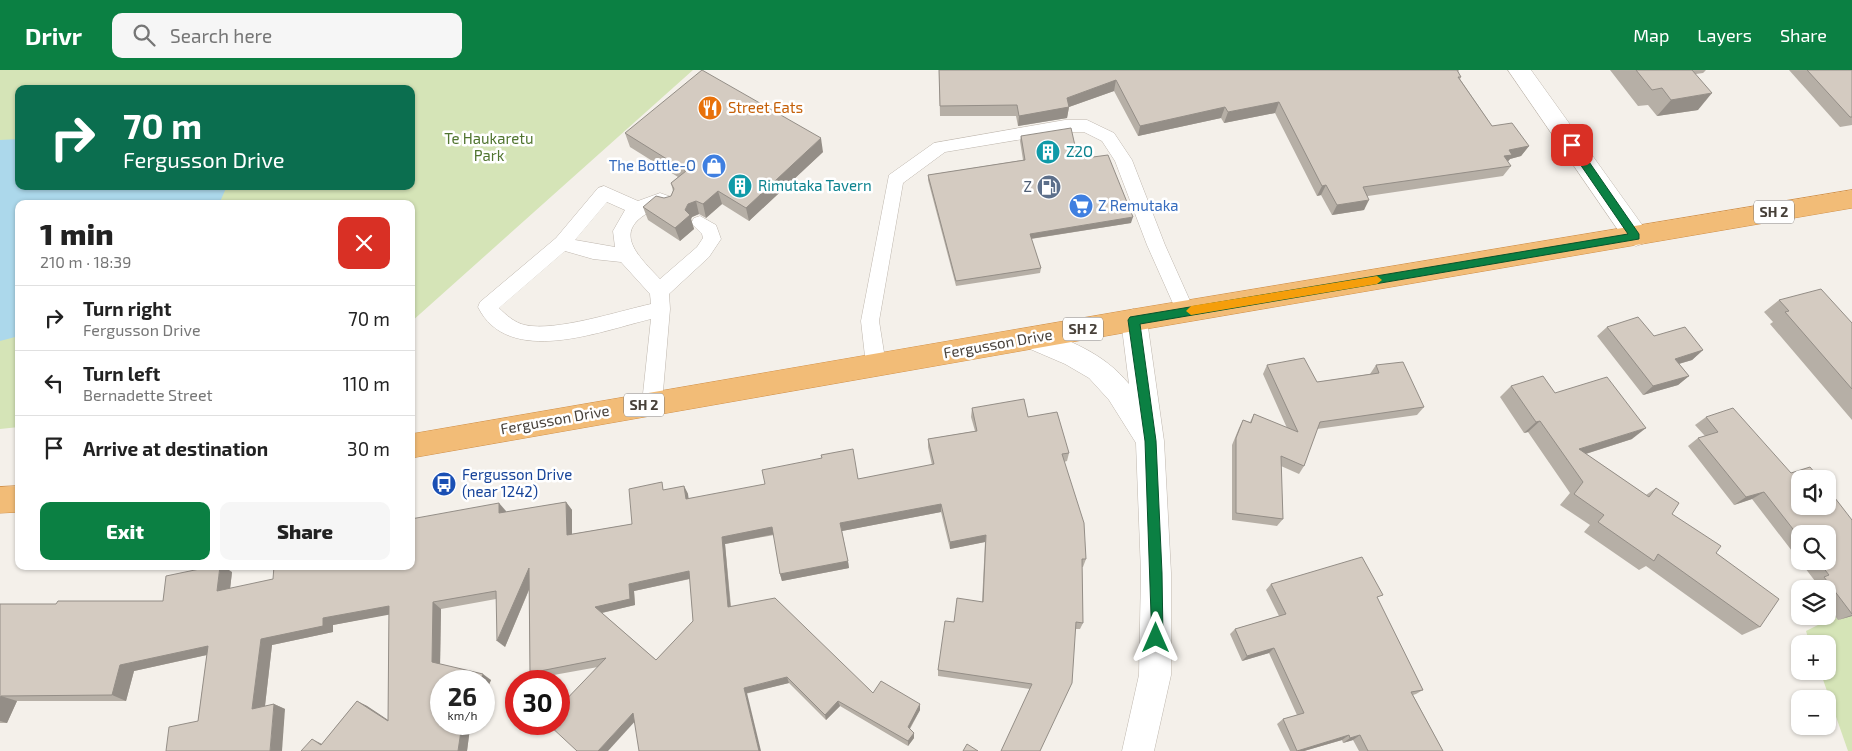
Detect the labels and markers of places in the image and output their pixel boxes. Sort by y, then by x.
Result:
restaurant icon: Street Eats [697,95,723,121]
place label: Street Eats [728,98,803,116]
pin [1551,124,1593,166]
building icon: Z2O [1035,139,1061,165]
place label: Z2O [1066,142,1093,160]
shop icon: The Bottle-O [701,153,727,179]
place label: The Bottle-O [609,156,696,174]
building icon: Rimutaka Tavern [727,173,753,199]
fuel station icon: Z [1036,174,1062,200]
place label: Rimutaka Tavern [758,176,872,194]
place label: Z [1024,177,1032,195]
supermarket icon: Z Remutaka [1068,193,1094,219]
place label: Z Remutaka [1098,196,1179,214]
place label: Fergusson Drive (near 1242) [462,465,572,500]
bus stop icon: Fergusson Drive (near 1242) [431,471,457,497]

